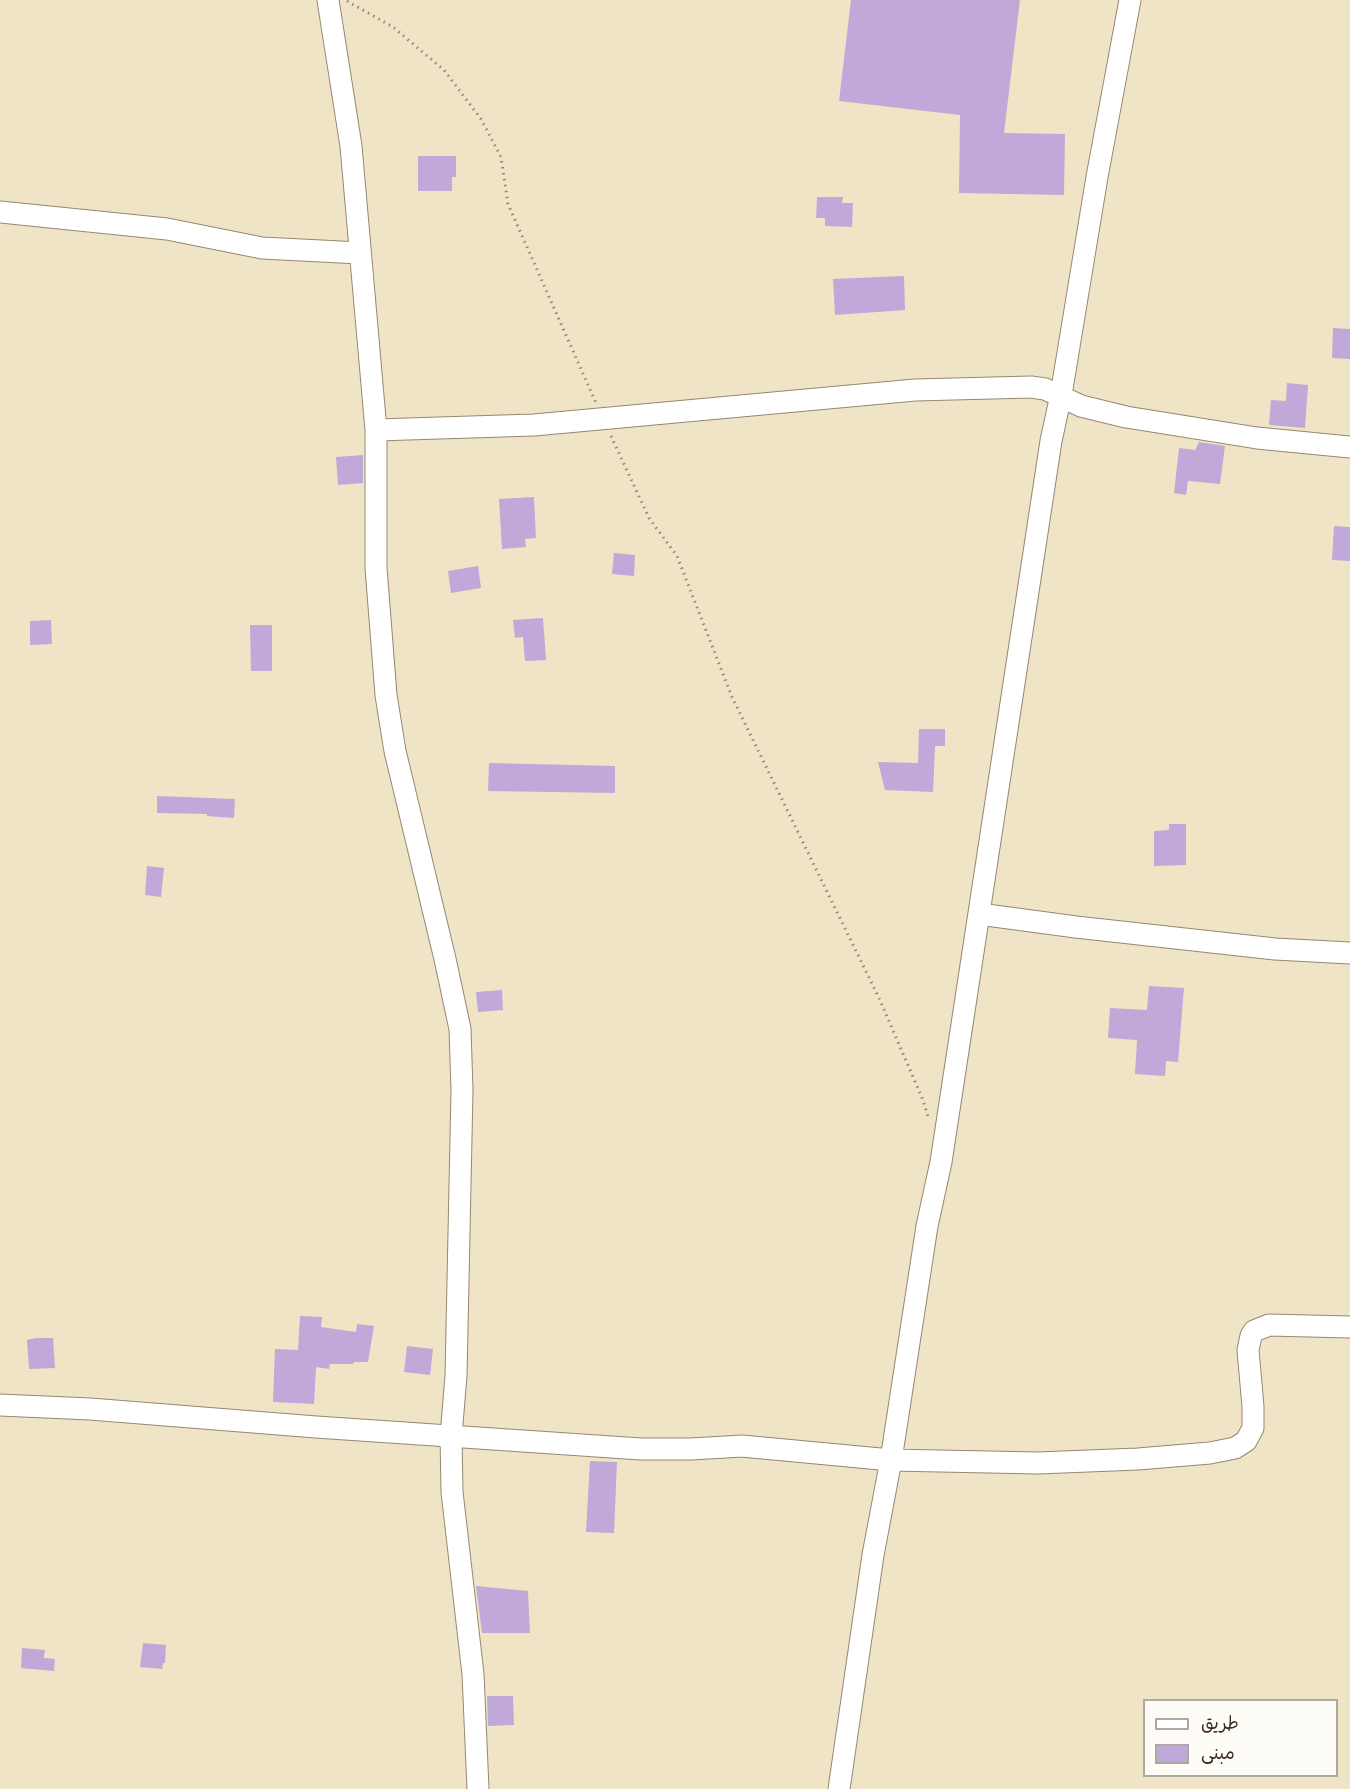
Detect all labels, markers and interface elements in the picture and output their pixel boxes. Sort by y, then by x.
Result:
legend [1143,1699,1338,1777]
text: طريق [1201,1713,1239,1734]
text: مبنى [1201,1743,1235,1764]

